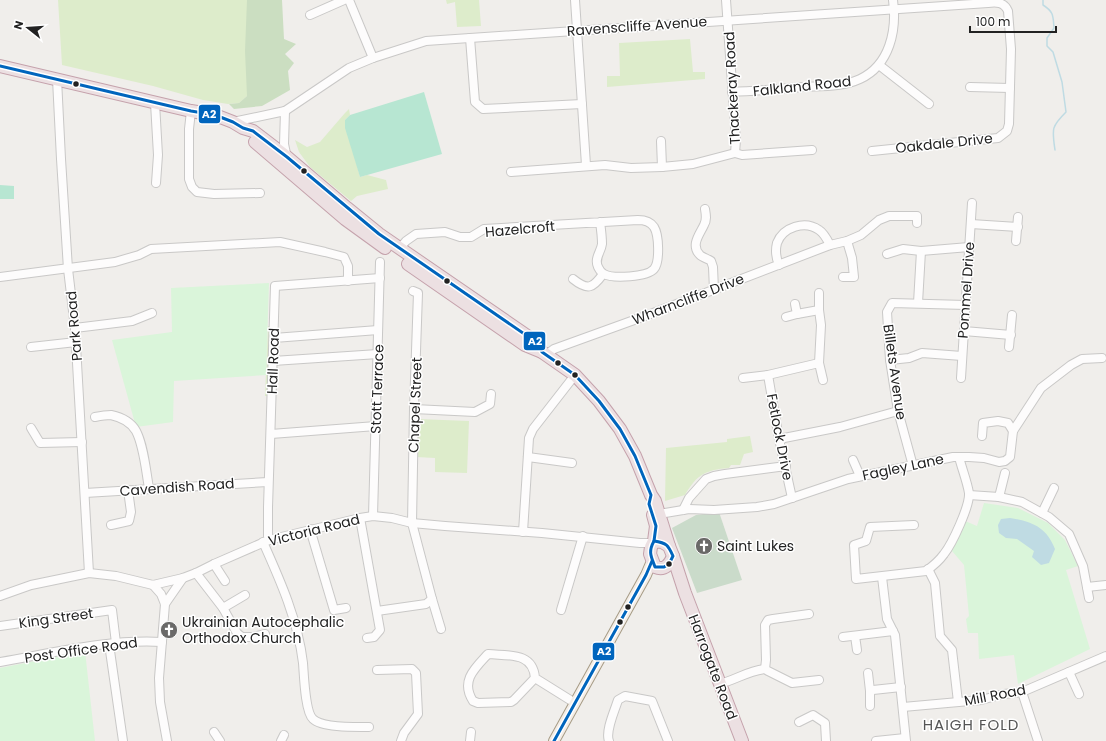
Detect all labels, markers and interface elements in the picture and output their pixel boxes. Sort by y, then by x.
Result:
north arrow [8,8,48,48]
scale bar [970,8,1056,34]
street label: Ravenscliffe Avenue [566,11,708,41]
text: 100 m [976,13,1010,30]
text: N [10,19,27,31]
street label: Thackeray Road [719,31,745,145]
street label: Falkland Road [752,71,852,101]
unlabelled marker [71,79,81,89]
line badge: A2 [198,104,221,124]
text: A2 [202,106,216,122]
street label: Oakdale Drive [894,128,994,158]
unlabelled marker [299,166,309,176]
street label: Hazelcroft [484,216,556,242]
street label: Pommel Drive [953,241,979,339]
street label: Wharncliffe Drive [629,268,747,330]
unlabelled marker [442,276,452,286]
street label: Park Road [61,290,87,362]
street label: Billets Avenue [878,323,912,421]
street label: Hall Road [262,328,284,394]
line badge: A2 [523,331,546,351]
text: A2 [528,333,542,349]
street label: Stott Terrace [365,344,389,434]
street label: Chapel Street [403,357,427,453]
unlabelled marker [553,358,563,368]
unlabelled marker [570,370,580,380]
street label: Fetlock Drive [762,392,798,482]
street label: Fagley Lane [860,449,946,485]
street label: Cavendish Road [119,473,235,501]
street label: Victoria Road [266,509,362,551]
church icon: Saint Lukes [694,536,714,556]
place label: Saint Lukes [717,536,794,556]
unlabelled marker [664,559,674,569]
unlabelled marker [623,602,633,612]
street label: King Street [17,603,95,633]
street label: Harrogate Road [684,611,742,723]
place label: Ukrainian Autocephalic Orthodox Church [182,612,344,648]
unlabelled marker [615,617,625,627]
church icon: Ukrainian Autocephalic Orthodox Church [159,620,179,640]
street label: Post Office Road [23,632,139,668]
line badge: A2 [592,642,615,661]
text: A2 [597,643,611,659]
street label: Mill Road [962,679,1028,711]
district label: HAIGH FOLD [923,714,1019,735]

